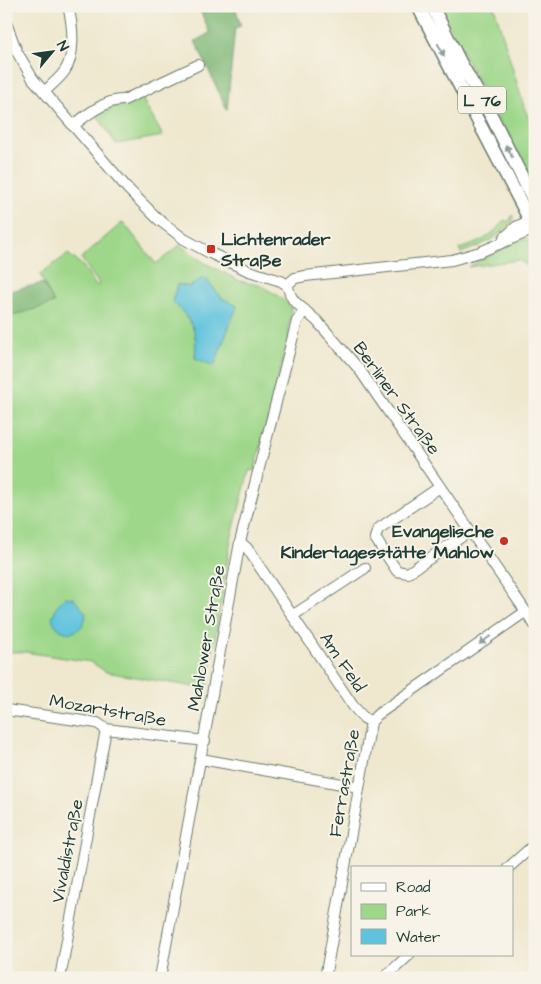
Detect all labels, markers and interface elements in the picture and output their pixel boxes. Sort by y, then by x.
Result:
north arrow [28,28,78,78]
text: N [52,37,73,55]
one-way arrow [437,42,445,57]
road number: L 76 [458,86,506,114]
one-way arrow [505,144,513,158]
place label: Lichtenrader Straße [220,227,331,273]
marker: Lichtenrader Straße [205,243,217,255]
street label: Berliner Straße [347,337,446,460]
place label: Evangelische Kindertagesstätte Mahlow [281,519,494,566]
marker: Evangelische Kindertagesstätte Mahlow [498,535,510,547]
street label: Mahlower Straße [181,563,232,713]
street label: Am Feld [313,628,372,697]
one-way arrow [479,635,492,645]
street label: Mozartstraße [48,688,169,733]
street label: Ferrastraße [323,727,366,839]
street label: Vivaldistraße [45,797,90,905]
legend [351,866,514,956]
text: Road [396,877,431,898]
text: Park [396,901,431,922]
text: Water [396,927,440,948]

